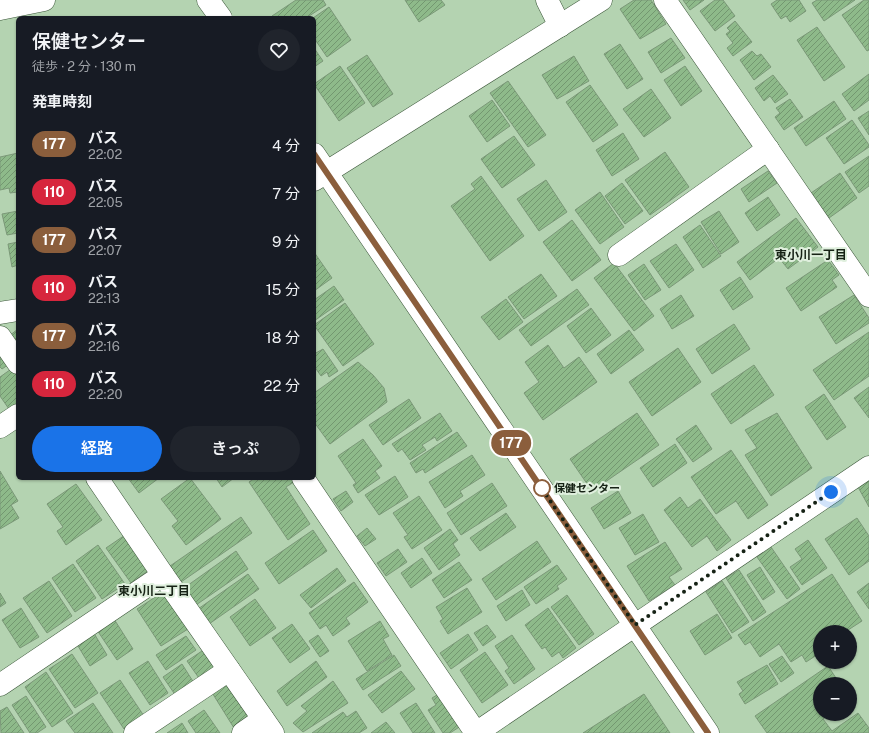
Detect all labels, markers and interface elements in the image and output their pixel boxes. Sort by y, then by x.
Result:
button: heart [258,29,300,71]
text: 保健センター [32,30,146,52]
text: 徒歩 · 2 分 · 130 m [32,59,136,74]
text: 発車時刻 [32,93,92,110]
text: バス [88,129,118,146]
text: 177 [42,136,66,152]
text: 4 分 [272,137,300,154]
text: 22:02 [88,147,122,162]
text: バス [88,177,118,194]
text: 110 [43,184,65,200]
text: 7 分 [272,185,300,202]
text: 22:05 [88,195,123,210]
text: バス [88,225,118,242]
text: 177 [42,232,66,248]
text: 9 分 [272,233,300,250]
text: 22:07 [88,243,122,258]
district label: 東小川一丁目 [775,248,847,262]
text: バス [88,273,118,290]
text: 110 [43,280,65,296]
text: 15 分 [266,281,300,298]
text: 22:13 [88,291,120,306]
text: バス [88,321,118,338]
text: 177 [42,328,66,344]
text: 18 分 [266,329,300,346]
text: 22:16 [88,339,120,354]
text: バス [88,369,118,386]
text: 110 [43,376,65,392]
text: 22 分 [263,377,300,394]
text: 22:20 [88,387,122,402]
button: 経路 [32,426,162,472]
button: きっぷ [170,426,300,472]
line badge: 177 [488,430,534,456]
text: 177 [499,435,523,451]
marker: 保健センター [533,479,551,497]
place label: 保健センター [554,482,620,494]
your location [821,482,841,502]
district label: 東小川二丁目 [118,584,190,598]
map controls [813,625,857,721]
button: + [813,625,857,669]
button: − [813,677,857,721]

